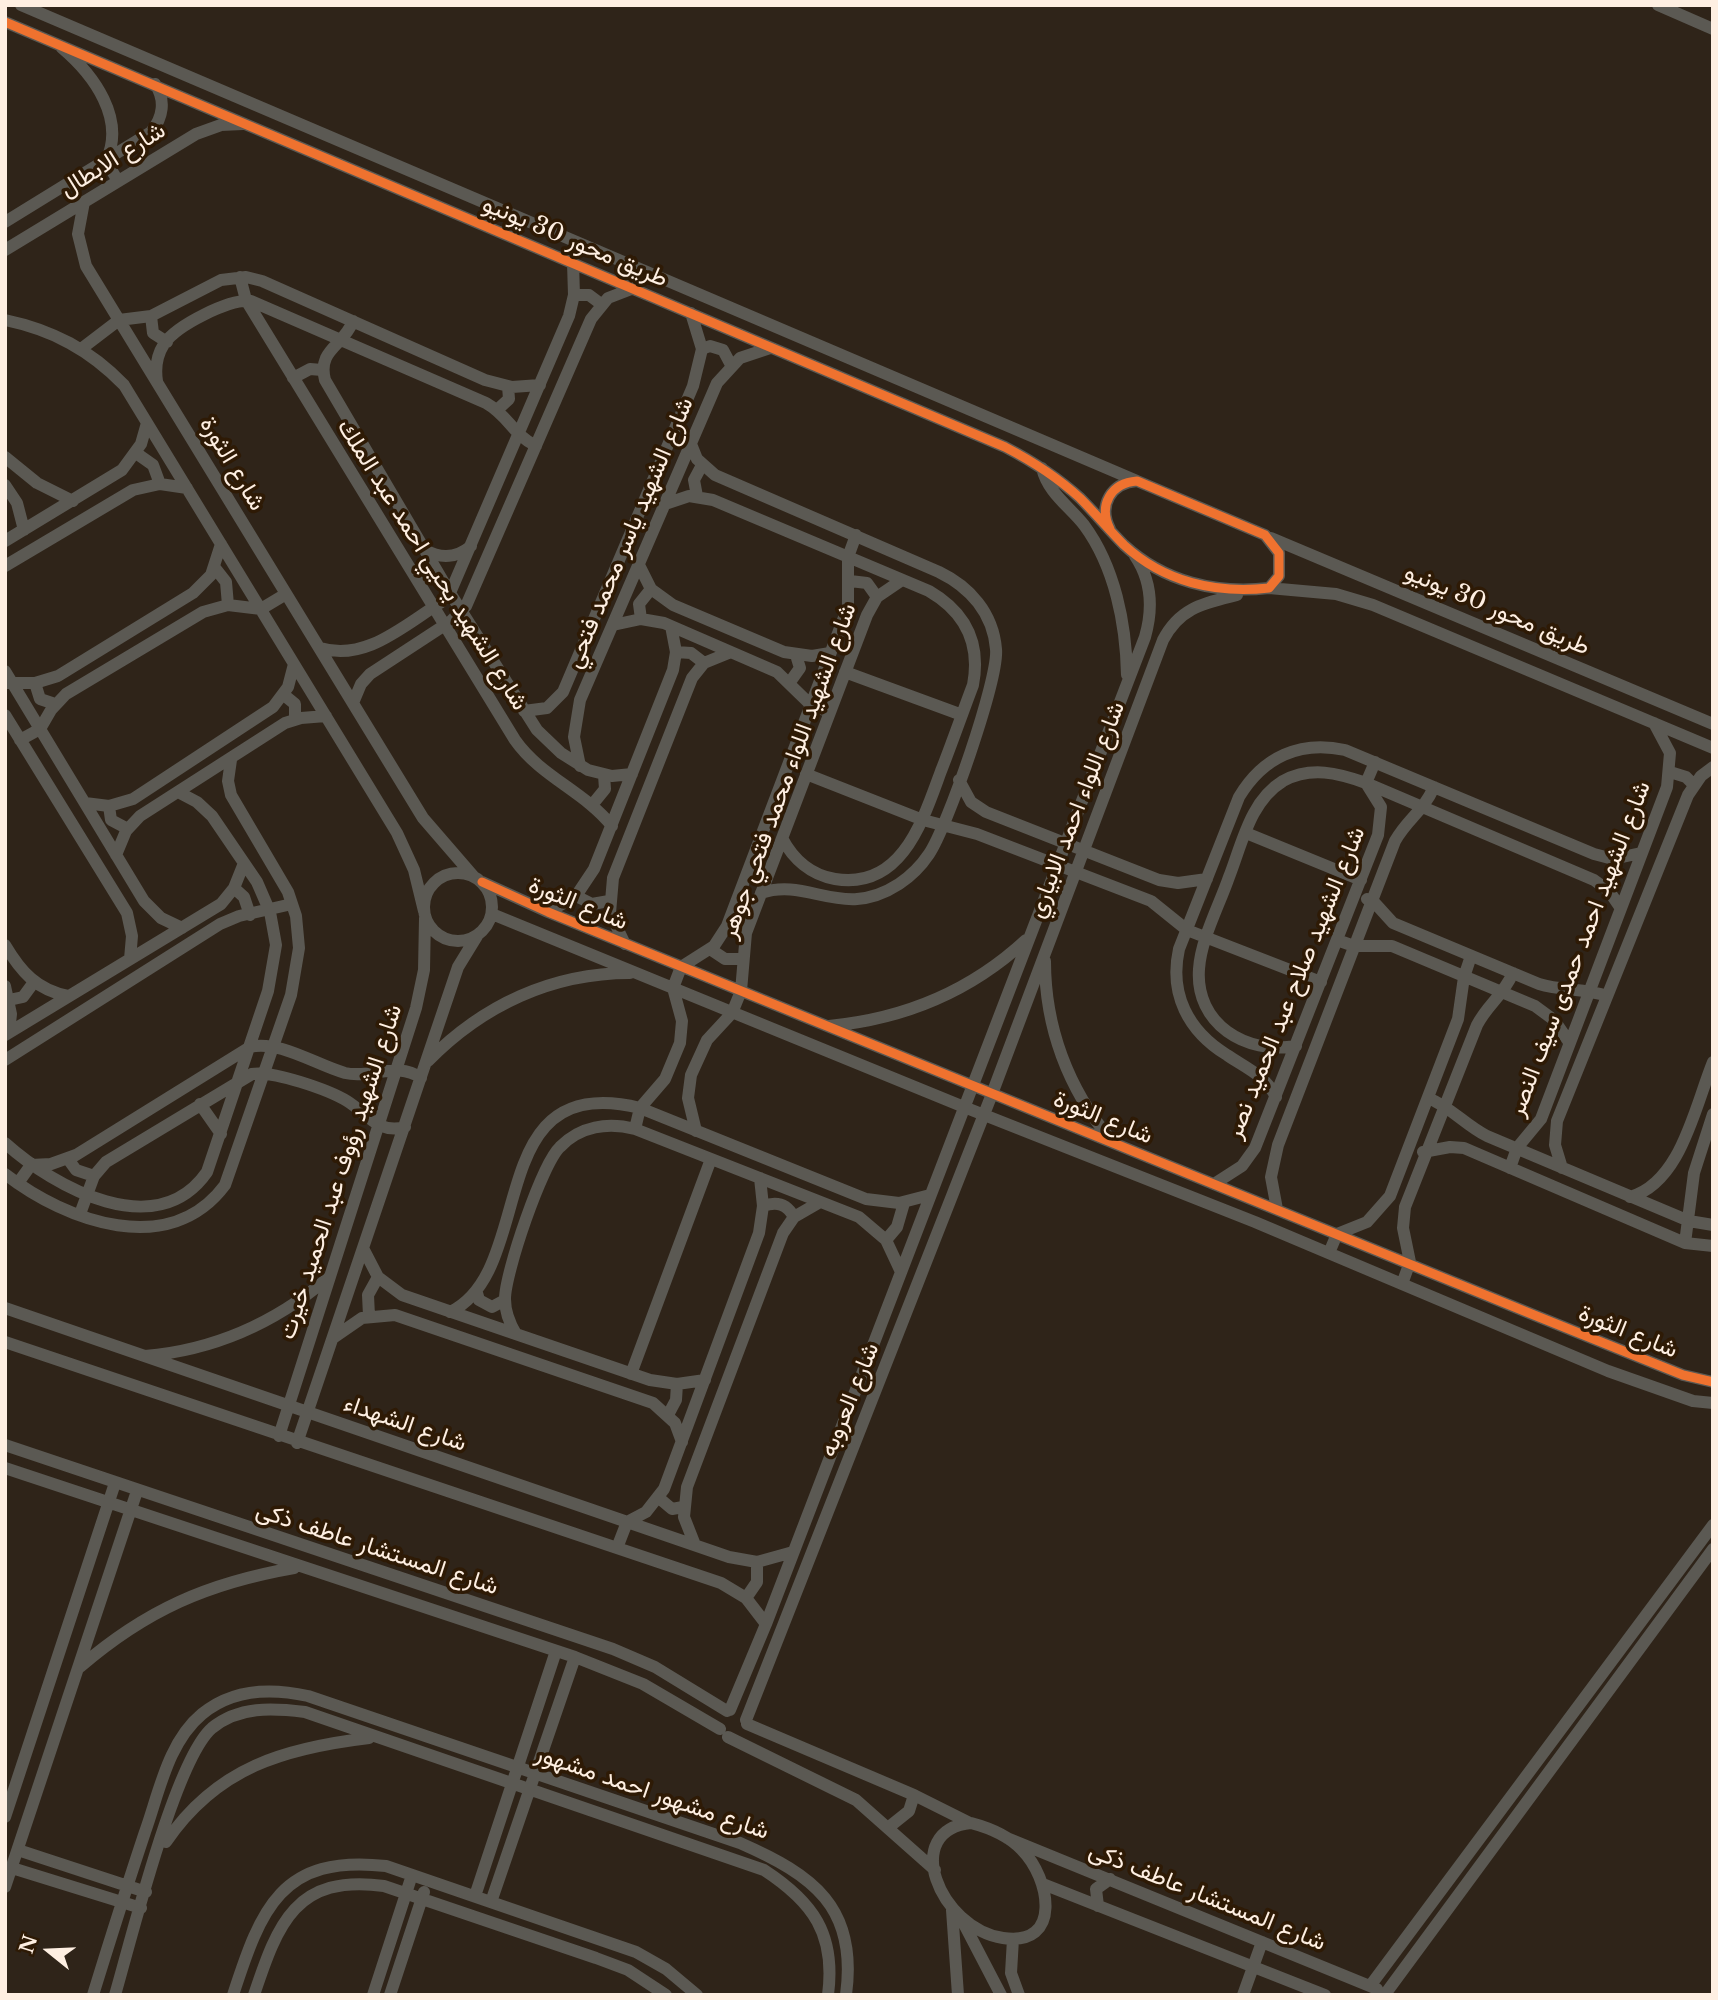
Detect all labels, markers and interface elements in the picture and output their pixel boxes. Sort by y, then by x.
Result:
street label: شارع الابطال [55,116,171,204]
street label: طريق محور 30 يونيو [478,190,672,294]
street label: شارع الشهيد ياسر محمد فتحي [560,393,700,673]
street label: شارع الثورة [193,412,271,516]
street label: شارع الشهيد يحيي احمد عبد الملك [330,414,534,716]
street label: طريق محور 30 يونيو [1400,558,1594,662]
street label: شارع الشهيد اللواء محمد فتحي جوهر [715,599,863,943]
street label: شارع اللواء احمد الابياري [1022,698,1132,922]
street label: شارع الشهيد احمد حمدى سيف النصر [1503,777,1657,1121]
street label: شارع الشهيد صلاح عبد الحميد نصر [1220,823,1372,1143]
street label: شارع الثورة [524,871,632,937]
street label: شارع الشهيد رؤوف عبد الحميد خيرت [273,1001,409,1343]
street label: شارع الثورة [1049,1085,1157,1151]
street label: شارع الثورة [1574,1299,1682,1365]
street label: شارع العروبه [814,1339,886,1461]
street label: شارع الشهداء [340,1390,470,1458]
street label: شارع المستشار عاطف ذكى [252,1496,502,1602]
street label: شارع مشهور احمد مشهور [532,1740,772,1846]
street label: شارع المستشار عاطف ذكى [1084,1836,1330,1958]
north arrow [14,1916,84,1986]
text: N [15,1932,42,1956]

